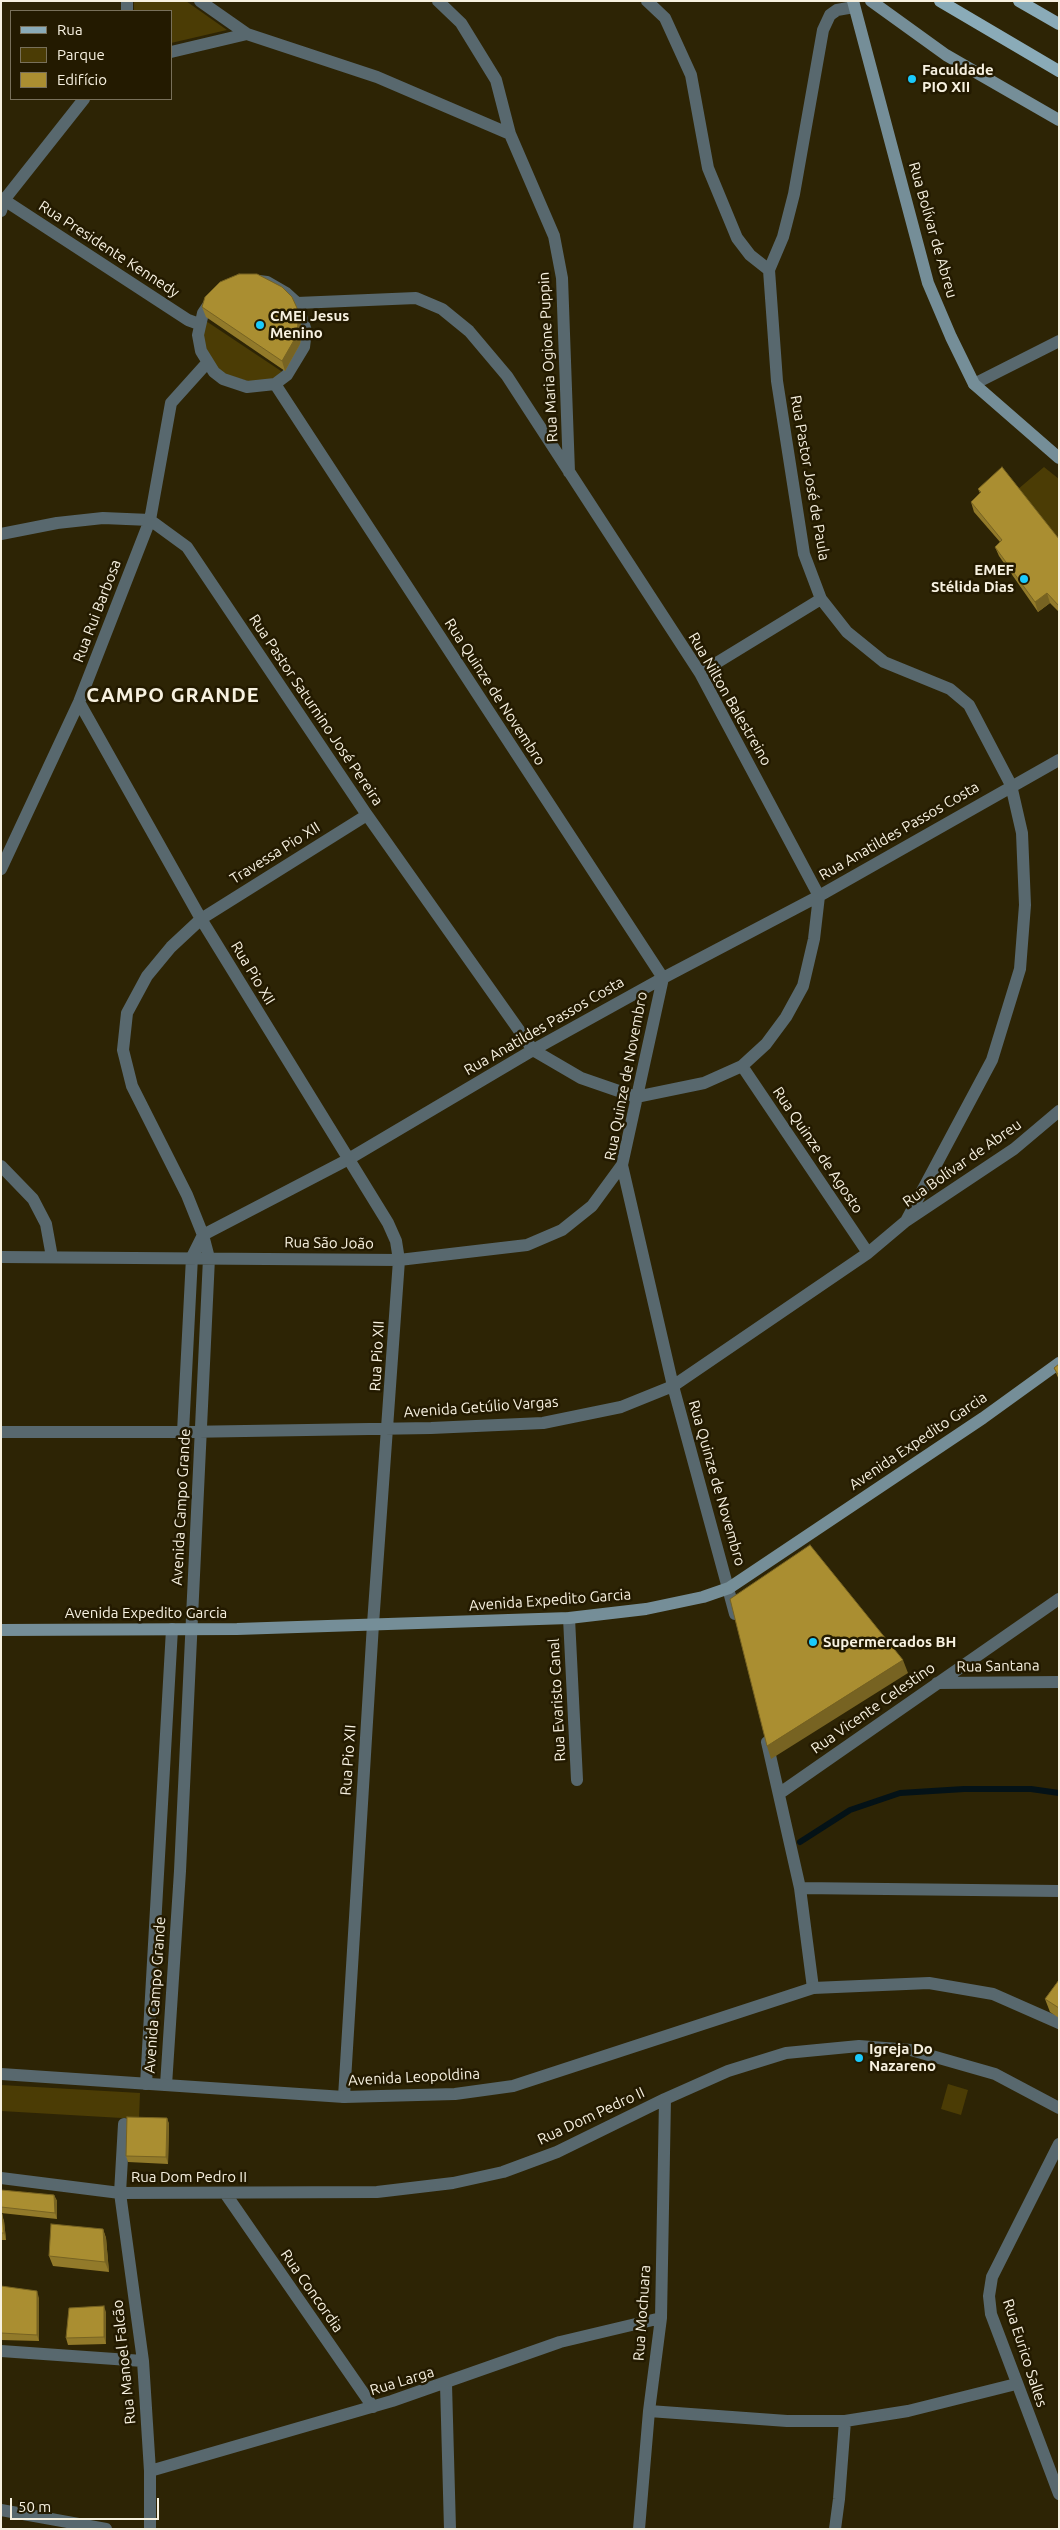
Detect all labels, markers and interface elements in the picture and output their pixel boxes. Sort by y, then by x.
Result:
legend [10,10,172,100]
text: Rua [57,21,83,38]
text: Parque [57,46,105,63]
place label: Faculdade PIO XII [922,61,994,96]
text: Edifício [57,71,107,88]
marker: Faculdade PIO XII [906,73,918,85]
street label: Rua Bolívar de Abreu [905,160,961,300]
street label: Rua Presidente Kennedy [35,197,183,301]
street label: Rua Maria Ogione Puppin [535,271,561,443]
place label: CMEI Jesus Menino [270,307,349,342]
marker: CMEI Jesus Menino [254,319,266,331]
street label: Rua Pastor José de Paula [787,394,833,562]
street label: Rua Rui Barbosa [69,557,125,665]
place label: EMEF Stélida Dias [931,561,1014,596]
marker: EMEF Stélida Dias [1018,573,1030,585]
street label: Rua Pastor Saturnino José Pereira [245,611,387,809]
street label: Rua Quinze de Novembro [441,615,549,769]
street label: Rua Nilton Balestreino [685,629,775,769]
district label: CAMPO GRANDE [85,683,261,707]
street label: Rua Anatildes Passos Costa [816,778,982,884]
street label: Travessa Pio XII [227,818,323,888]
street label: Rua Pio XII [227,938,279,1008]
street label: Rua Anatildes Passos Costa [461,973,627,1079]
street label: Rua Quinze de Novembro [601,990,651,1162]
street label: Rua Quinze de Agosto [769,1083,867,1217]
street label: Rua Bolívar de Abreu [899,1115,1025,1211]
street label: Rua São João [284,1233,374,1253]
street label: Rua Pio XII [366,1320,388,1392]
street label: Avenida Expedito Garcia [846,1388,990,1494]
street label: Avenida Getúlio Vargas [403,1393,559,1421]
street label: Rua Quinze de Novembro [685,1398,749,1568]
street label: Avenida Campo Grande [168,1428,194,1586]
street label: Avenida Expedito Garcia [468,1585,632,1615]
street label: Avenida Expedito Garcia [65,1604,227,1622]
place label: Supermercados BH [823,1633,956,1651]
marker: Supermercados BH [807,1636,819,1648]
street label: Rua Evaristo Canal [545,1638,569,1762]
street label: Rua Santana [956,1656,1040,1676]
street label: Rua Vicente Celestino [808,1658,938,1758]
street label: Rua Pio XII [337,1724,359,1796]
street label: Avenida Campo Grande [141,1916,169,2074]
place label: Igreja Do Nazareno [869,2040,936,2075]
marker: Igreja Do Nazareno [853,2052,865,2064]
street label: Avenida Leopoldina [348,2065,480,2089]
street label: Rua Dom Pedro II [535,2083,647,2149]
street label: Rua Dom Pedro II [131,2168,247,2186]
street label: Rua Concordia [277,2246,347,2336]
street label: Rua Mochuara [630,2264,654,2362]
street label: Rua Eurico Salles [999,2297,1051,2409]
street label: Rua Manoel Falcão [109,2299,139,2425]
street label: Rua Larga [368,2363,436,2399]
scale bar [12,2488,161,2520]
text: 50 m [18,2498,51,2515]

